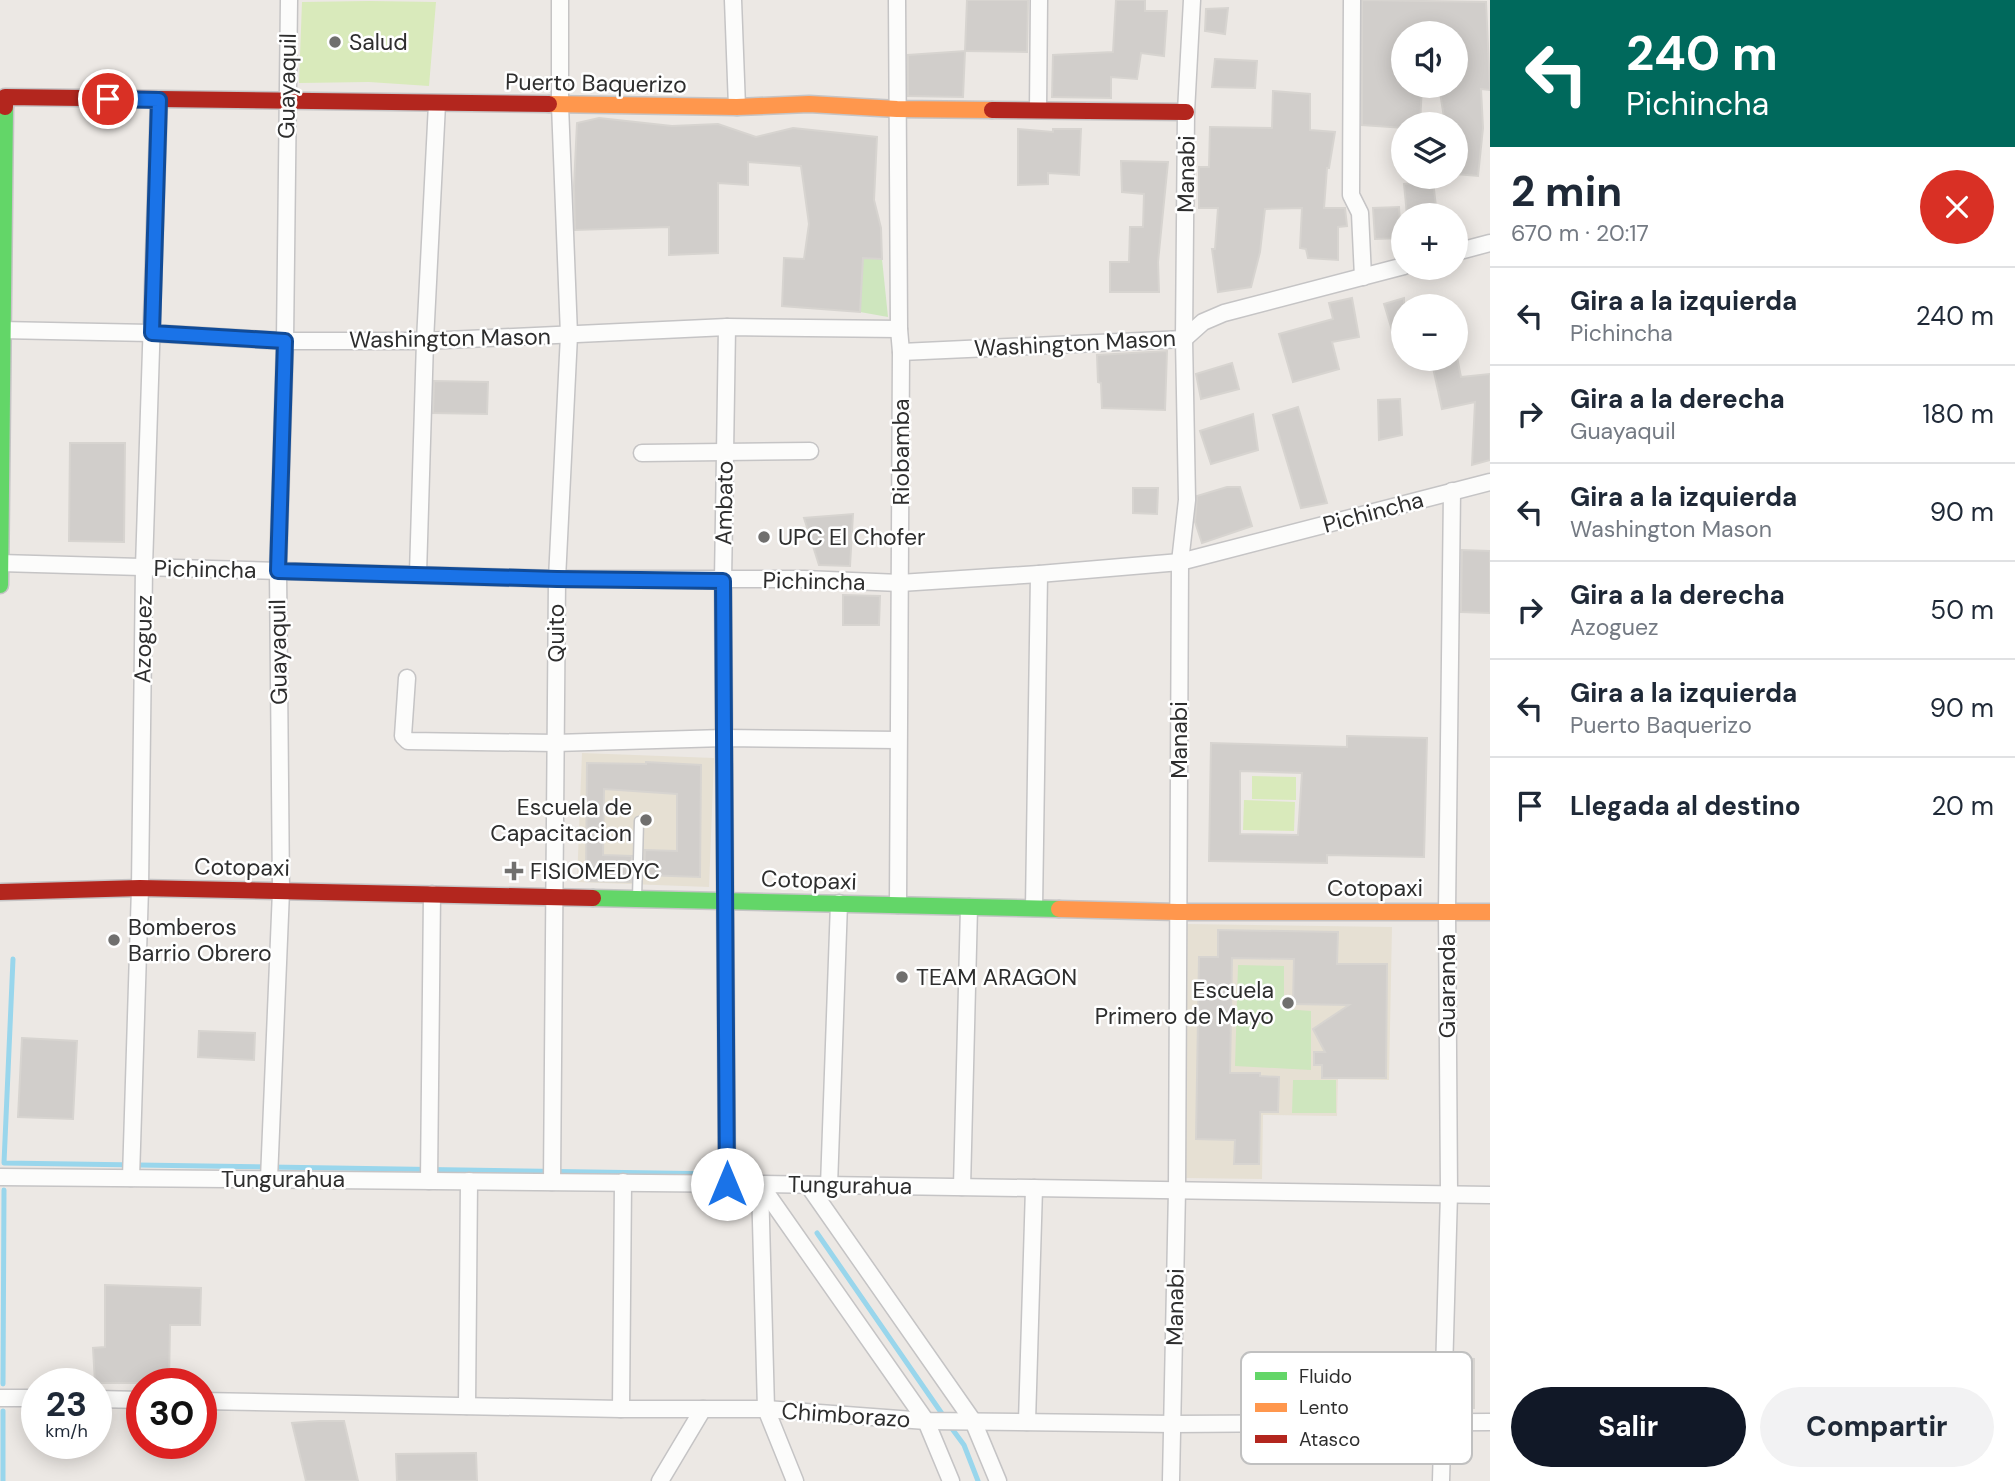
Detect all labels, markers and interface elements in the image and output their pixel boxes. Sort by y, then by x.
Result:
map controls [1391,21,1468,371]
button: sound [1391,21,1468,98]
text: 240 m [1626,21,1778,85]
place label: Salud [349,27,408,57]
icon: left [1511,28,1602,119]
street label: Guayaquil [271,33,303,139]
marker: Salud [327,34,343,50]
street label: Puerto Baquerizo [505,66,687,100]
pin [78,69,138,129]
icon: arrive [89,80,127,118]
text: Pichincha [1626,83,1769,125]
button: layers [1391,112,1468,189]
street label: Manabi [1170,135,1202,213]
text: 2 min [1511,164,1622,219]
button: close [1920,170,1994,244]
button: + [1391,203,1468,280]
text: 670 m · 20:17 [1511,218,1649,248]
text: Gira a la izquierda [1570,284,1797,318]
button: − [1391,294,1468,371]
icon: left [1511,297,1549,335]
text: 240 m [1916,299,1994,333]
text: Pichincha [1570,318,1673,348]
street label: Washington Mason [349,321,551,355]
street label: Washington Mason [973,323,1177,363]
text: Gira a la derecha [1570,382,1785,416]
icon: right [1511,395,1549,433]
text: 180 m [1922,397,1994,431]
street label: Riobamba [886,398,916,506]
text: Guayaquil [1570,416,1676,446]
street label: Ambato [708,460,740,546]
text: Gira a la izquierda [1570,480,1797,514]
street label: Pichincha [1319,484,1427,540]
icon: left [1511,493,1549,531]
text: 90 m [1930,495,1994,529]
text: Washington Mason [1570,514,1772,544]
place label: UPC El Chofer [778,522,926,552]
marker: UPC El Chofer [756,529,772,545]
street label: Pichincha [153,553,257,585]
street label: Pichincha [762,565,866,597]
text: Gira a la derecha [1570,578,1785,612]
icon: right [1511,591,1549,629]
text: 50 m [1930,593,1994,627]
street label: Azoguez [127,594,159,684]
street label: Guayaquil [262,599,294,705]
street label: Quito [541,604,571,662]
text: Azoguez [1570,612,1659,642]
text: Gira a la izquierda [1570,676,1797,710]
icon: left [1511,689,1549,727]
text: 90 m [1930,691,1994,725]
street label: Manabi [1164,701,1194,779]
text: Puerto Baquerizo [1570,710,1752,740]
icon: arrive [1511,787,1549,825]
text: Llegada al destino [1570,789,1801,823]
text: 20 m [1931,789,1994,823]
place label: Escuela de Capacitacion [490,792,632,848]
marker: Escuela de Capacitacion [638,812,654,828]
street label: Cotopaxi [194,851,290,883]
place label: FISIOMEDYC [530,856,660,886]
marker: FISIOMEDYC [504,861,524,881]
street label: Cotopaxi [761,863,857,897]
street label: Cotopaxi [1327,873,1423,903]
place label: Bomberos Barrio Obrero [128,912,272,968]
marker: Bomberos Barrio Obrero [106,932,122,948]
street label: Guaranda [1432,934,1462,1038]
place label: TEAM ARAGON [916,962,1077,992]
marker: TEAM ARAGON [894,969,910,985]
place label: Escuela Primero de Mayo [1095,975,1274,1031]
marker: Escuela Primero de Mayo [1280,995,1296,1011]
position arrow [690,1147,764,1221]
street label: Tungurahua [221,1164,345,1194]
street label: Tungurahua [788,1169,912,1201]
street label: Manabi [1159,1268,1191,1346]
legend [1241,1352,1472,1464]
text: Fluido [1299,1364,1352,1389]
speed limit sign: 30 [126,1368,217,1459]
text: 23 [46,1381,87,1427]
button: Salir [1511,1387,1746,1467]
button: Compartir [1760,1387,1994,1467]
text: Lento [1299,1395,1349,1420]
street label: Chimborazo [781,1396,911,1434]
text: km/h [45,1419,88,1443]
text: Atasco [1299,1427,1360,1452]

